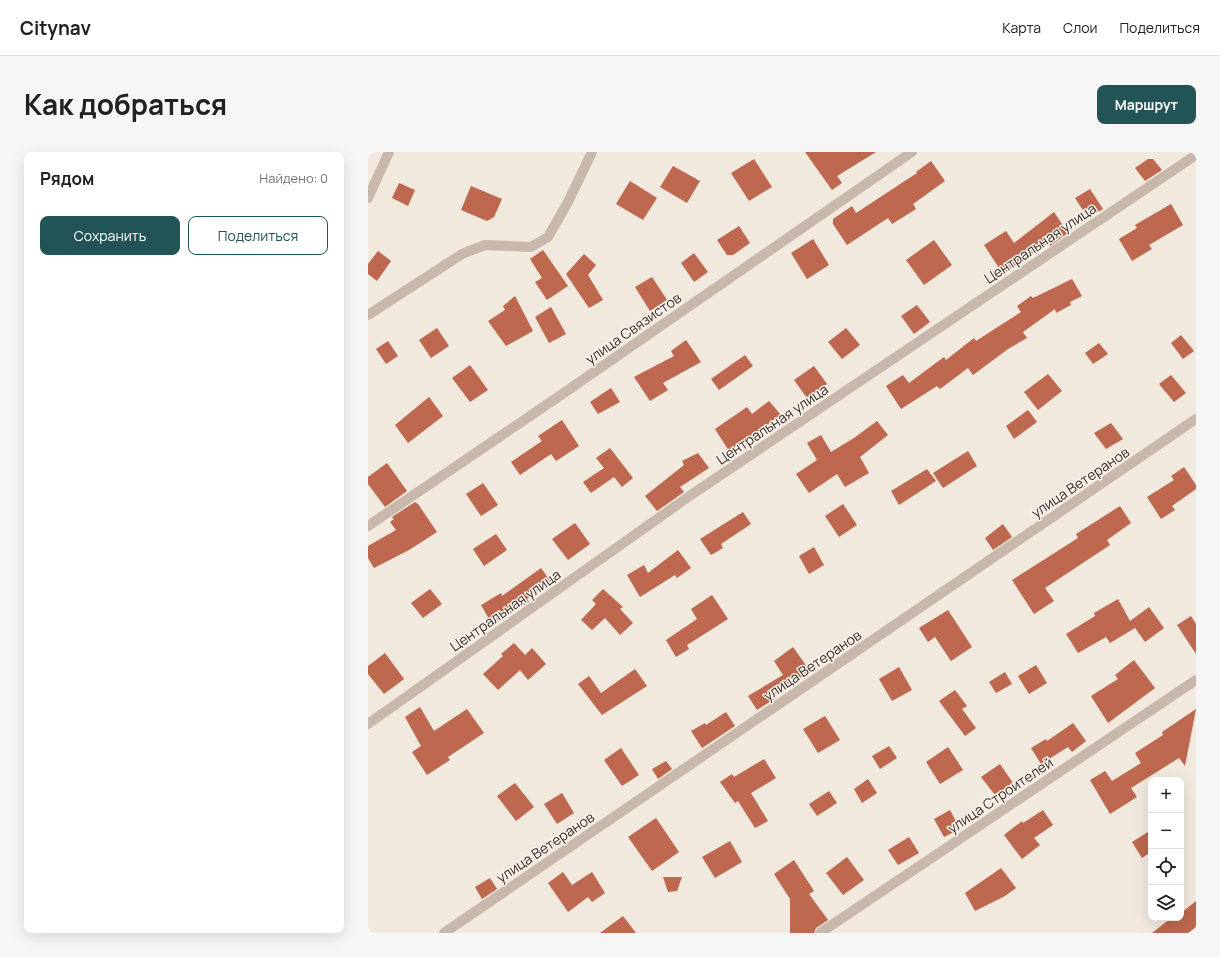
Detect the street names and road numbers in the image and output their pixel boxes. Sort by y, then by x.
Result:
street label: Центральная улица [980,198,1100,288]
street label: улица Связистов [581,288,685,368]
street label: Центральная улица [712,379,832,469]
street label: улица Ветеранов [1027,442,1133,522]
street label: Центральная улица [446,565,564,655]
street label: улица Ветеранов [759,625,865,705]
street label: улица Строителей [944,753,1056,837]
street label: улица Ветеранов [492,807,598,887]

